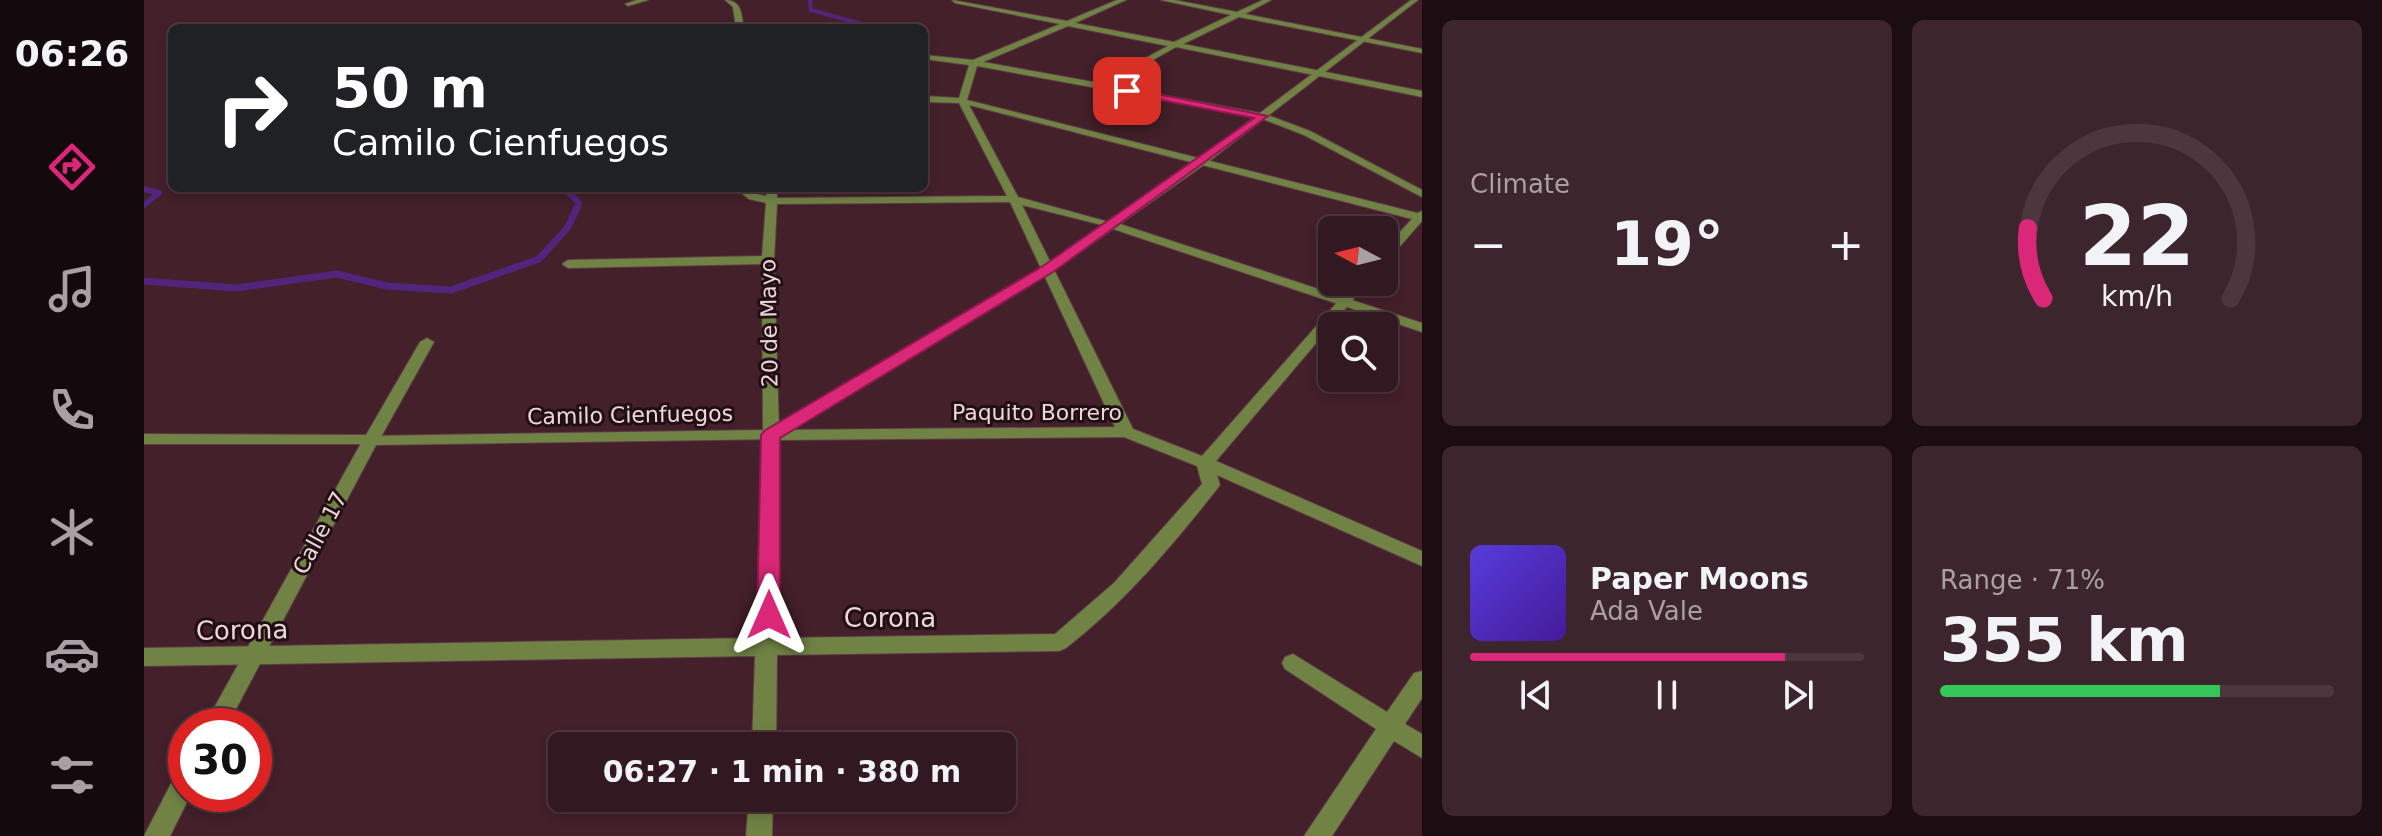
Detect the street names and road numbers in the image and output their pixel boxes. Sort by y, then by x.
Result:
street label: 20 de Mayo [755,259,783,387]
street label: Paquito Borrero [952,400,1122,425]
street label: Camilo Cienfuegos [527,401,733,429]
street label: Calle 17 [288,488,352,578]
street label: Corona [844,603,936,633]
street label: Corona [195,614,289,646]

